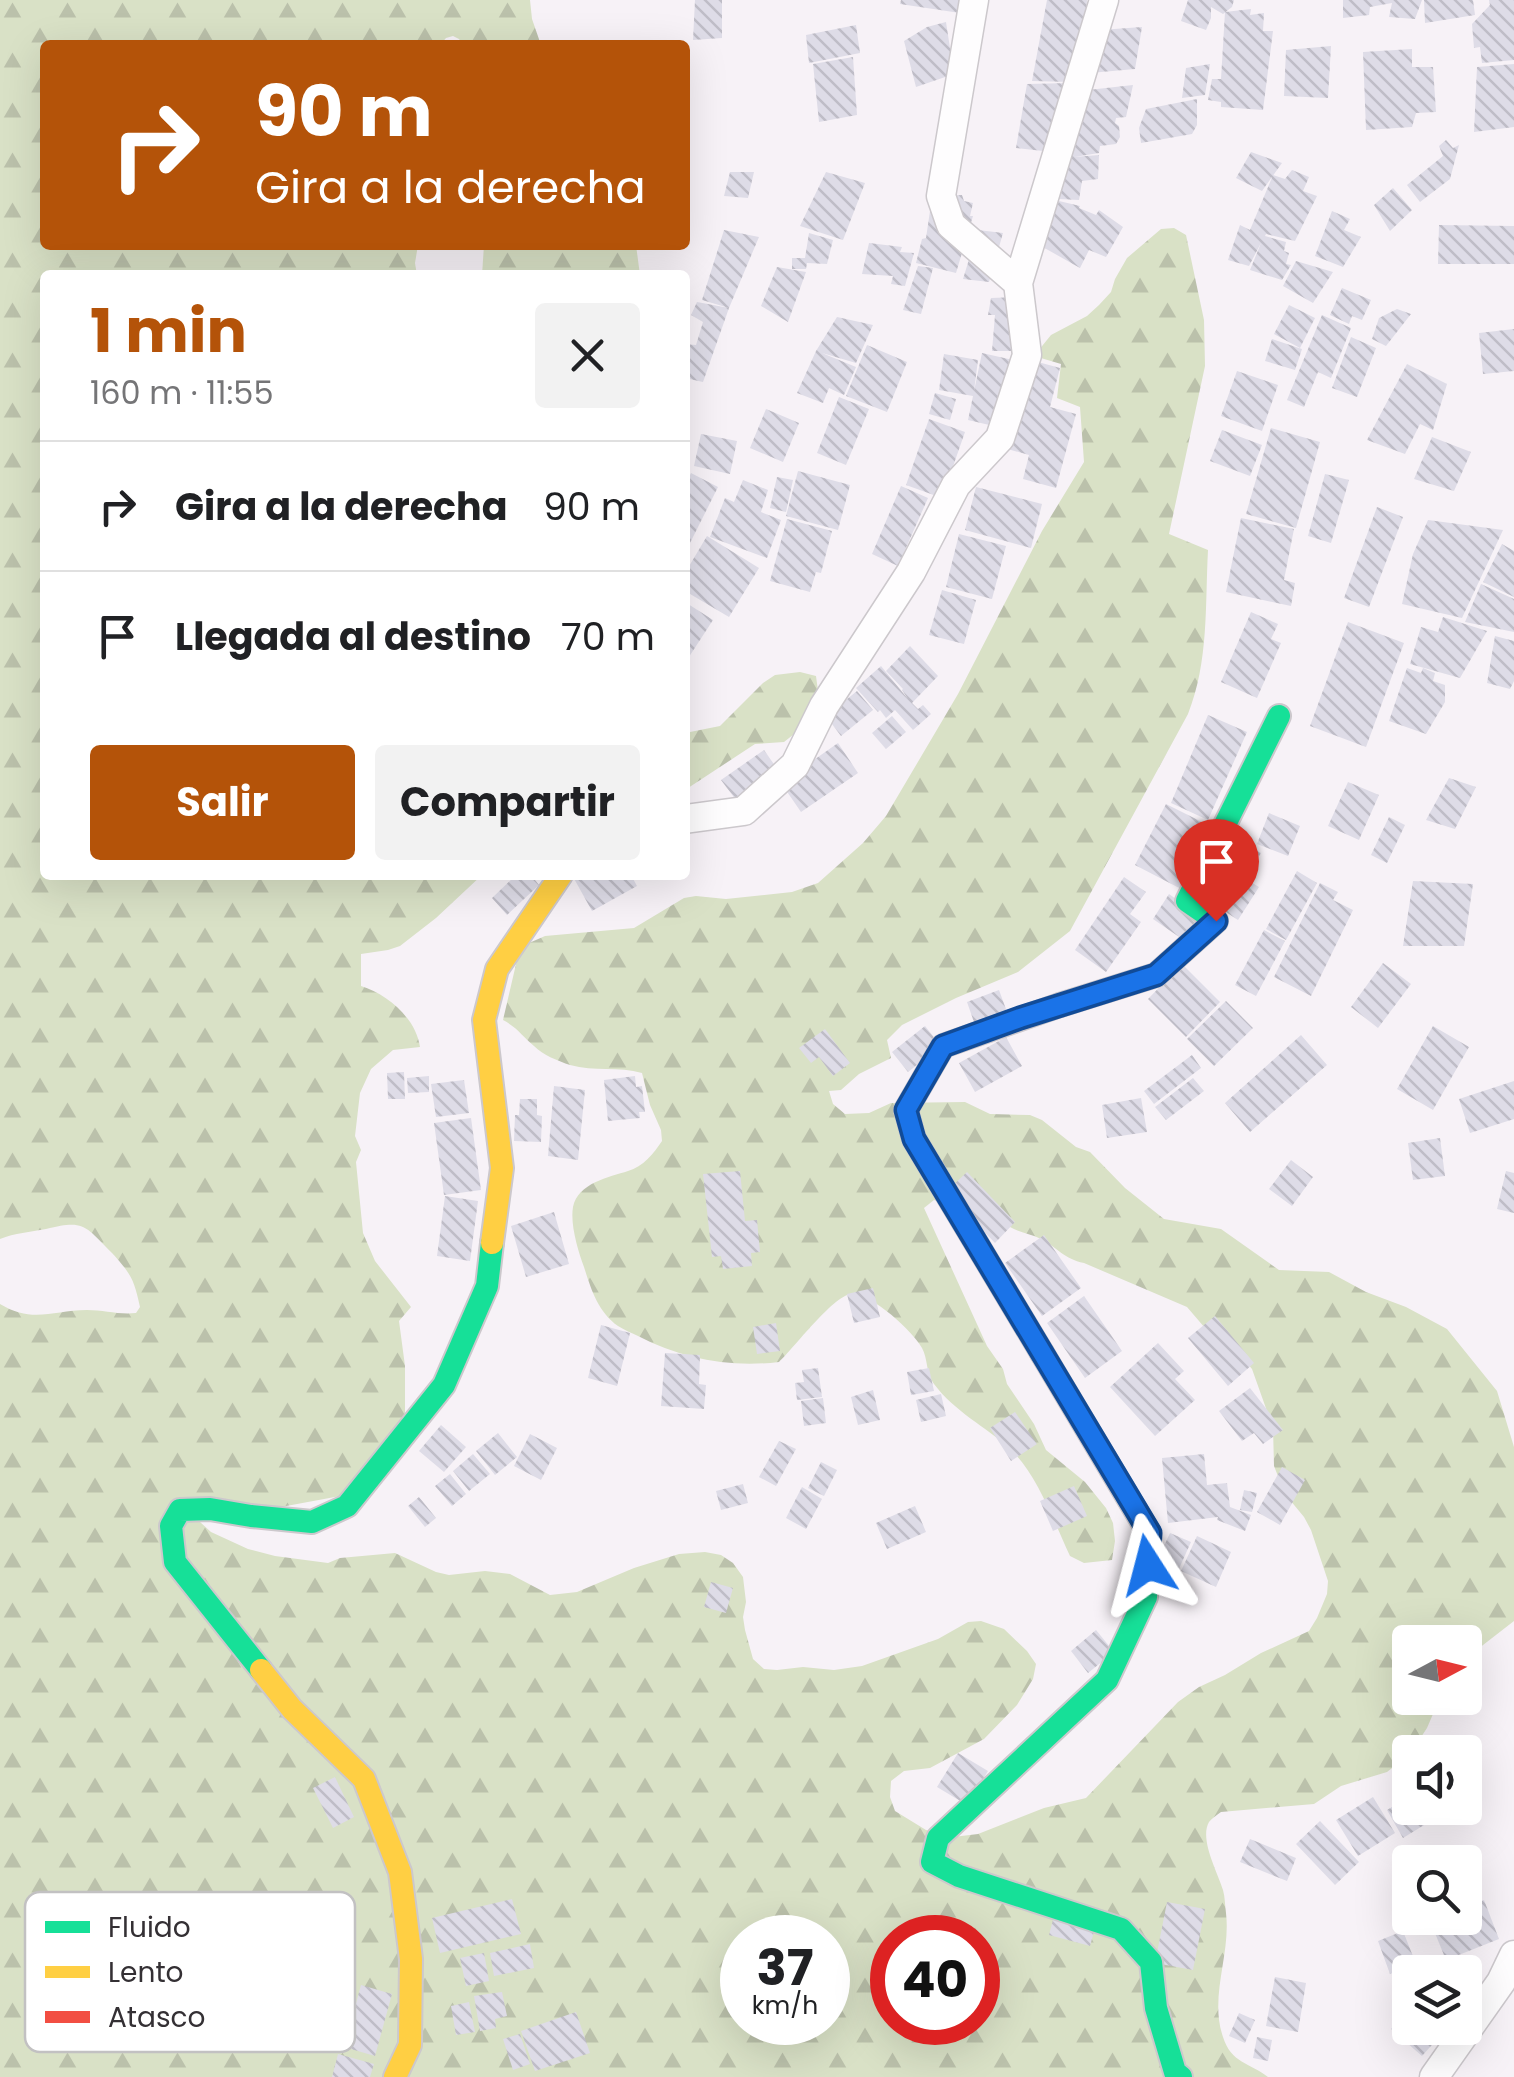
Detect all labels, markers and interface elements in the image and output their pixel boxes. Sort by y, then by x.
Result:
text: 90 m [255,62,433,161]
icon: right [90,80,220,210]
text: Gira a la derecha [255,156,646,219]
text: 1 min [90,289,247,373]
button: close [535,303,640,408]
text: 160 m · 11:55 [90,370,274,415]
icon: right [90,479,145,534]
text: Gira a la derecha [175,480,508,533]
text: 90 m [543,480,640,533]
icon: arrive [90,609,145,664]
text: Llegada al destino [175,610,531,663]
text: 70 m [561,610,655,663]
button: Salir [90,745,355,860]
button: Compartir [375,745,640,860]
pin [1174,819,1259,922]
icon: arrive [1189,834,1244,889]
position arrow [1096,1513,1200,1617]
north arrow [1392,1625,1482,1715]
map controls [1392,1625,1482,2045]
button: sound [1392,1735,1482,1825]
button: search [1392,1845,1482,1935]
legend [25,1892,355,2052]
text: Fluido [108,1908,191,1947]
speed limit sign: 40 [870,1915,1000,2045]
text: 37 [757,1932,814,2003]
text: Lento [108,1953,184,1992]
button: layers [1392,1955,1482,2045]
text: km/h [752,1988,818,2023]
text: Atasco [108,1998,206,2037]

